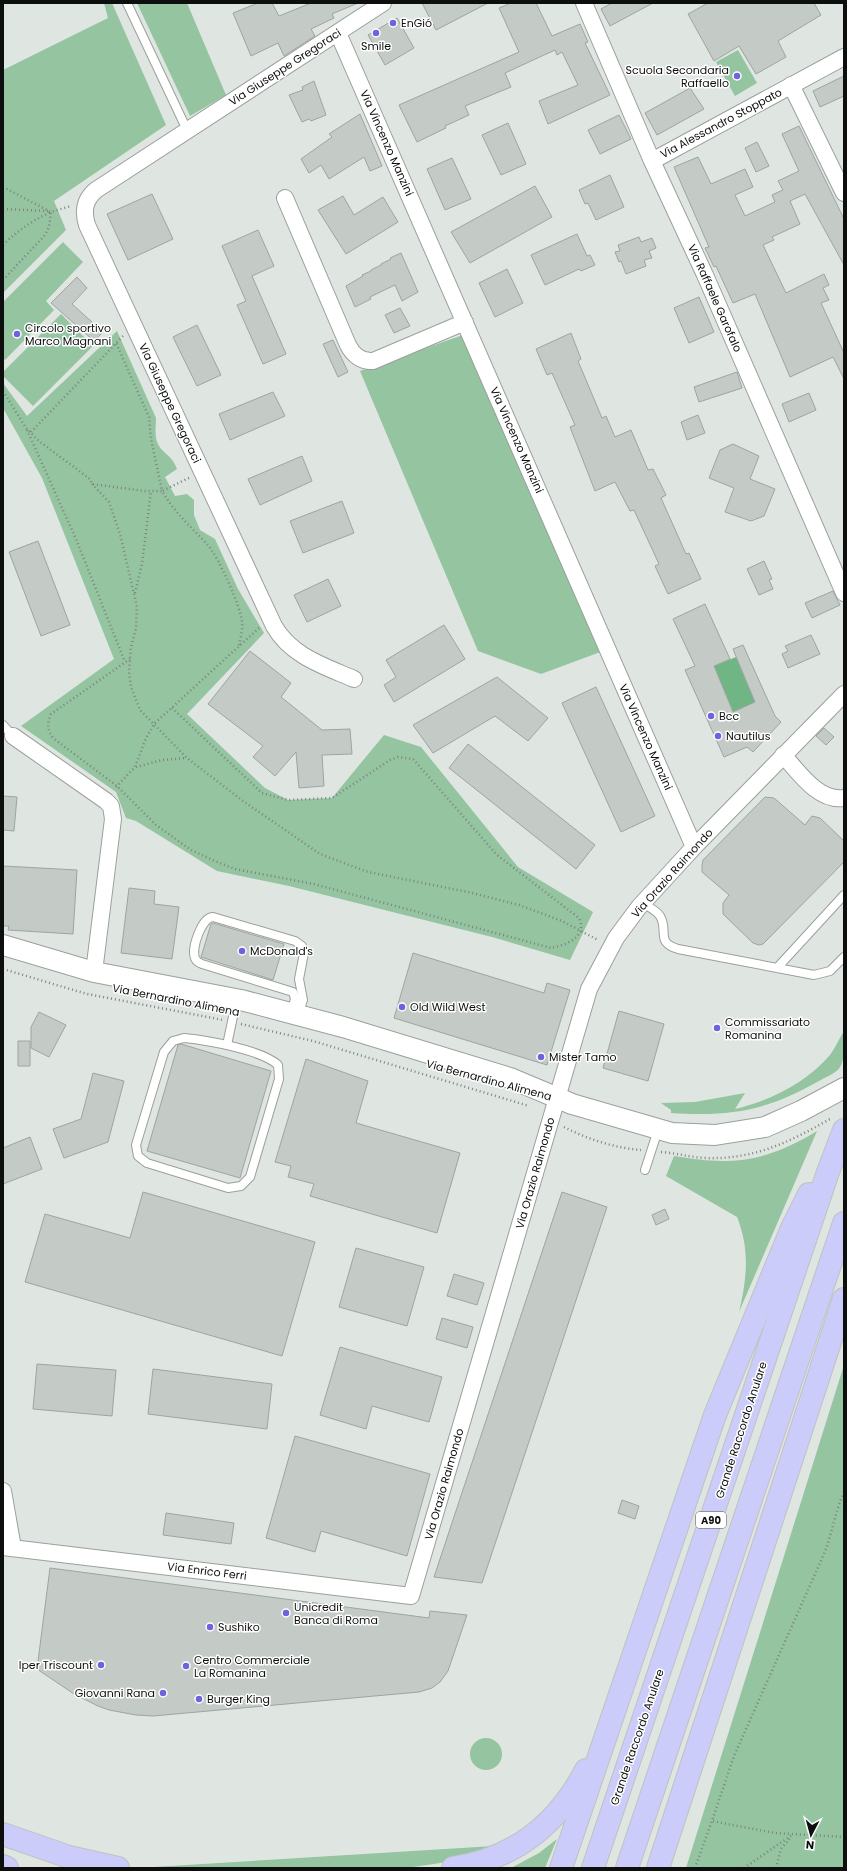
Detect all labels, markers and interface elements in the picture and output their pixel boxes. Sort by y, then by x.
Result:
place label: EnGió [401,15,432,31]
marker: EnGió [388,18,398,28]
street label: Via Giuseppe Gregoraci [226,24,344,109]
marker: Smile [371,28,381,38]
place label: Smile [361,38,391,54]
place label: Scuola Secondaria Raffaello [626,62,729,91]
marker: Scuola Secondaria Raffaello [732,71,742,81]
street label: Via Alessandro Stoppato [657,84,785,162]
street label: Via Vincenzo Manzini [356,87,418,199]
street label: Via Raffaele Garofalo [684,242,746,354]
place label: Circolo sportivo Marco Magnani [25,320,112,349]
marker: Circolo sportivo Marco Magnani [12,329,22,339]
street label: Via Giuseppe Gregoraci [135,340,205,466]
street label: Via Vincenzo Manzini [486,384,548,496]
street label: Via Vincenzo Manzini [615,681,677,793]
place label: Bcc [719,708,739,724]
marker: Bcc [706,711,716,721]
place label: Nautilus [726,728,771,744]
marker: Nautilus [713,731,723,741]
street label: Via Orazio Raimondo [628,825,716,921]
place label: McDonald's [250,943,313,959]
marker: McDonald's [237,946,247,956]
street label: Via Bernardino Alimena [111,980,241,1020]
place label: Old Wild West [410,999,486,1015]
marker: Old Wild West [397,1002,407,1012]
place label: Commissariato Romanina [725,1014,810,1043]
marker: Commissariato Romanina [712,1023,722,1033]
place label: Mister Tamo [549,1049,617,1065]
marker: Mister Tamo [536,1052,546,1062]
street label: Via Bernardino Alimena [424,1056,554,1104]
street label: Via Orazio Raimondo [511,1115,559,1231]
street label: Grande Raccordo Anulare [711,1359,771,1500]
street label: Via Orazio Raimondo [420,1426,468,1542]
road number: A90 [696,1512,726,1528]
street label: Via Enrico Ferri [166,1558,248,1584]
place label: Unicredit Banca di Roma [294,1599,378,1628]
marker: Unicredit Banca di Roma [281,1608,291,1618]
place label: Sushiko [218,1619,260,1635]
marker: Sushiko [205,1622,215,1632]
place label: Centro Commerciale La Romanina [194,1652,310,1681]
place label: Iper Triscount [19,1657,93,1673]
marker: Iper Triscount [96,1660,106,1670]
marker: Centro Commerciale La Romanina [181,1661,191,1671]
street label: Grande Raccordo Anulare [606,1667,668,1807]
place label: Giovanni Rana [75,1685,155,1701]
marker: Giovanni Rana [158,1688,168,1698]
place label: Burger King [207,1691,270,1707]
marker: Burger King [194,1694,204,1704]
north arrow [791,1815,831,1855]
text: N [805,1837,815,1853]

